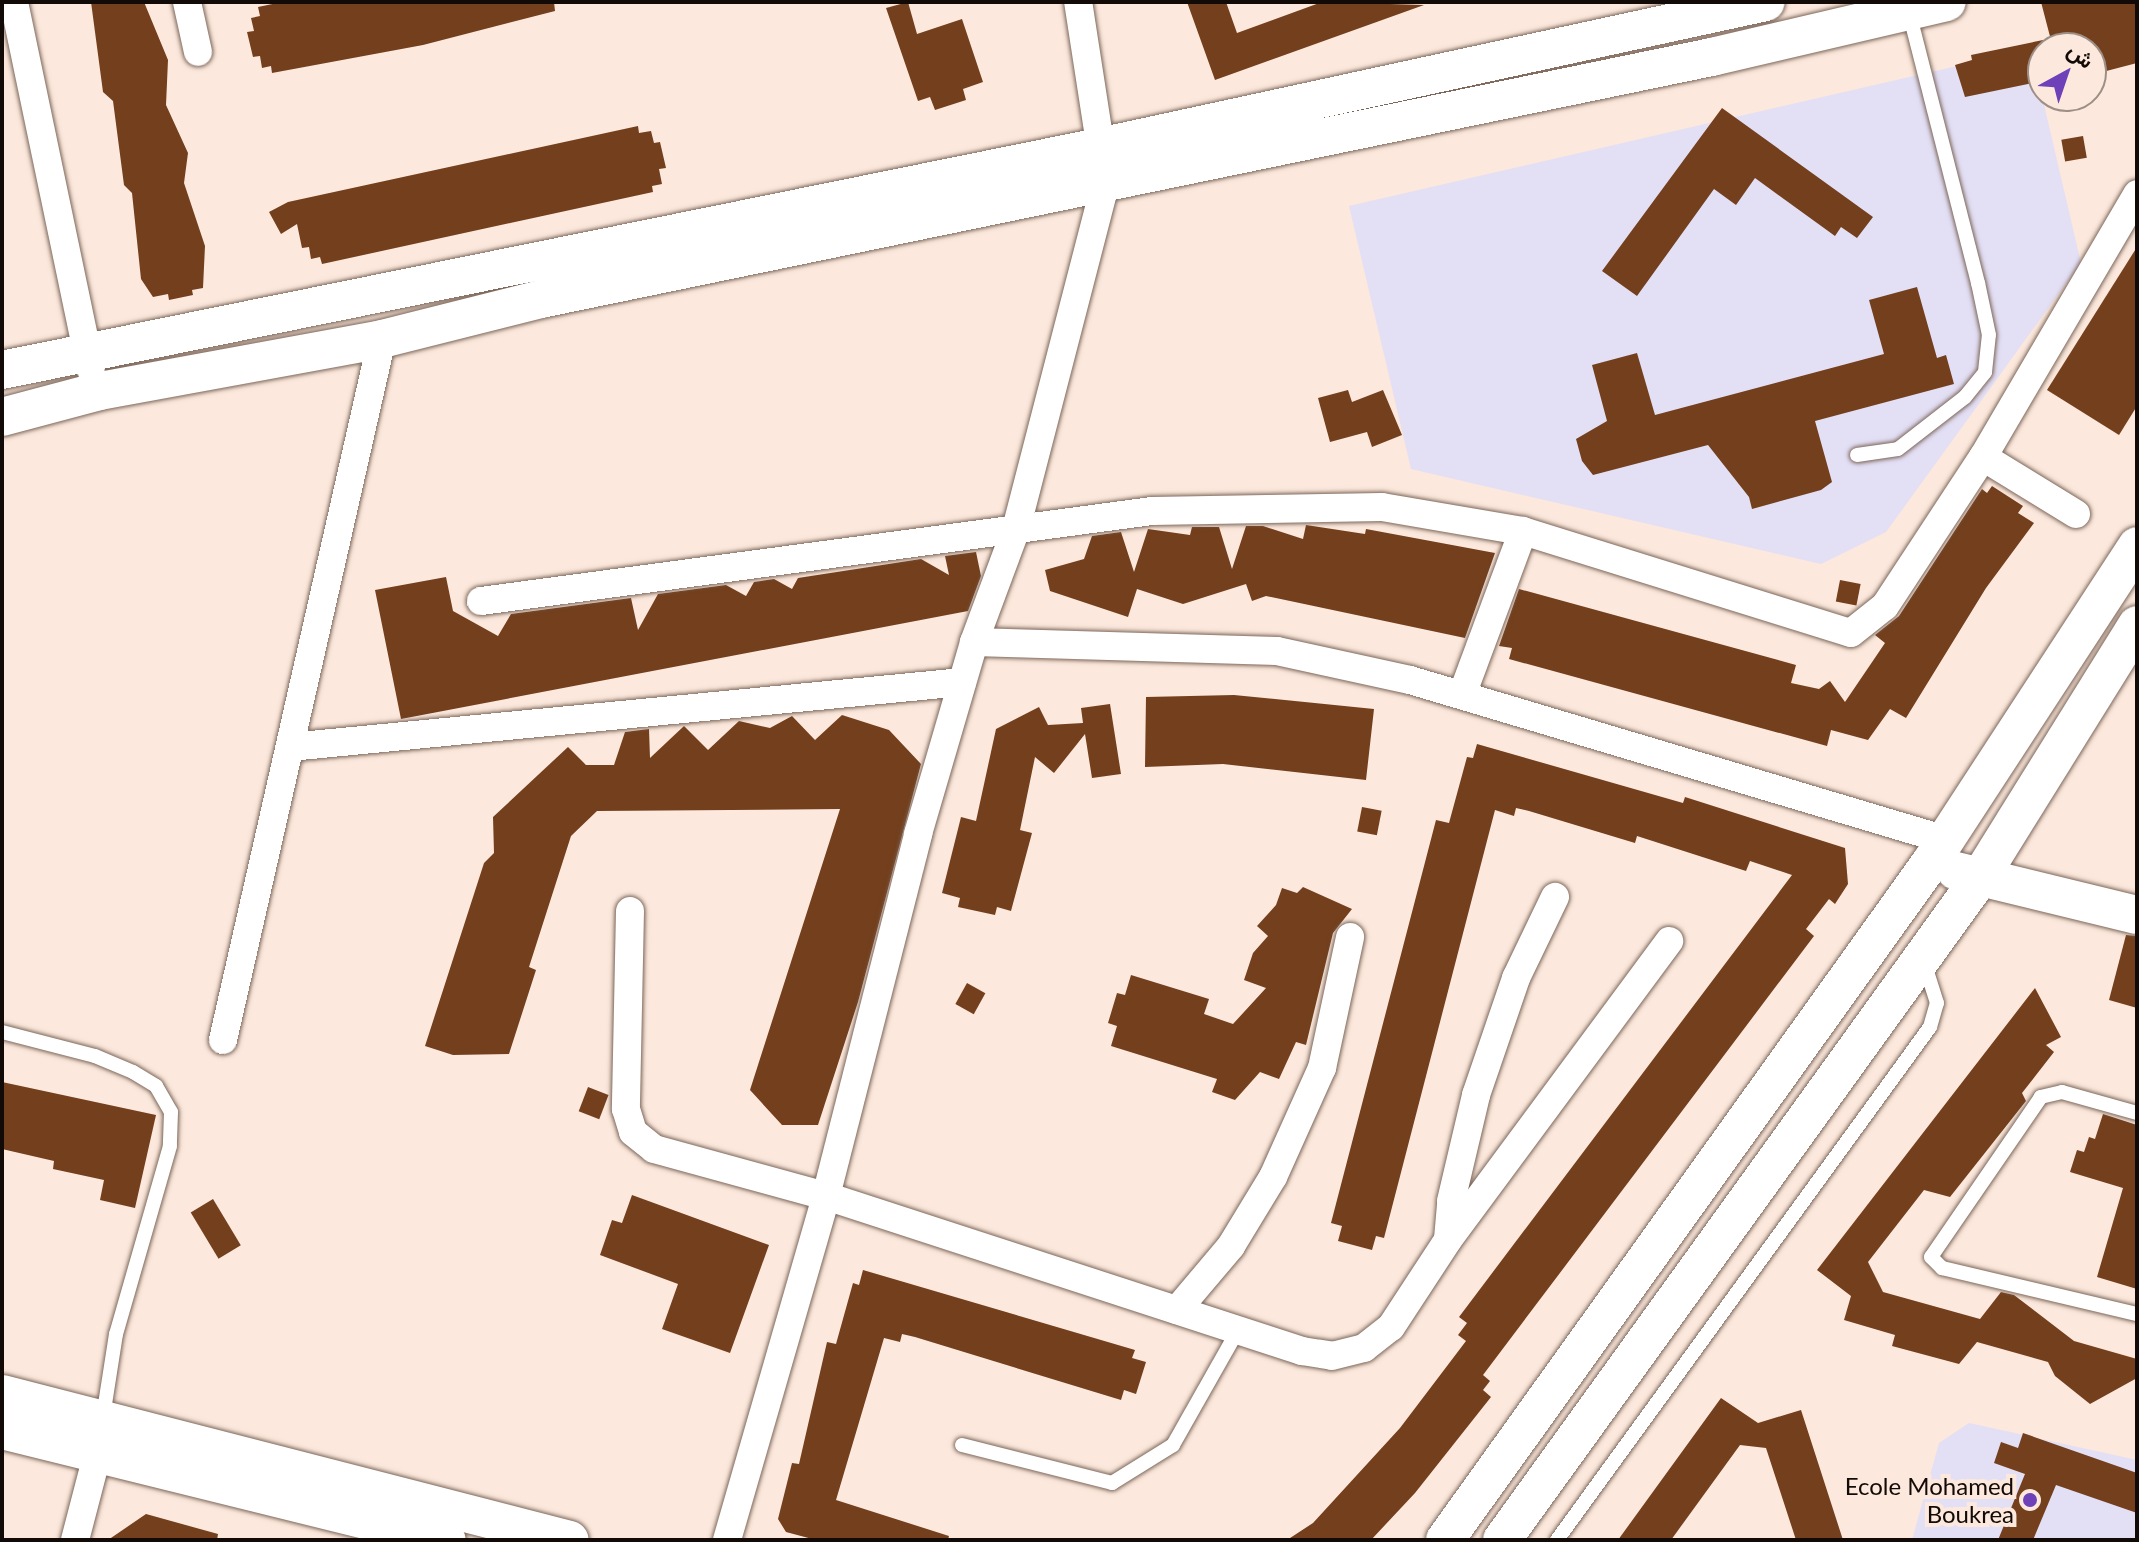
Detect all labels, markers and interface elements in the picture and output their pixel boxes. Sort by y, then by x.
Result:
north arrow [2027,32,2107,112]
text: ش [2063,36,2100,74]
place label: Ecole Mohamed Boukrea [1845,1472,2014,1528]
marker: Ecole Mohamed Boukrea [2021,1491,2039,1509]

